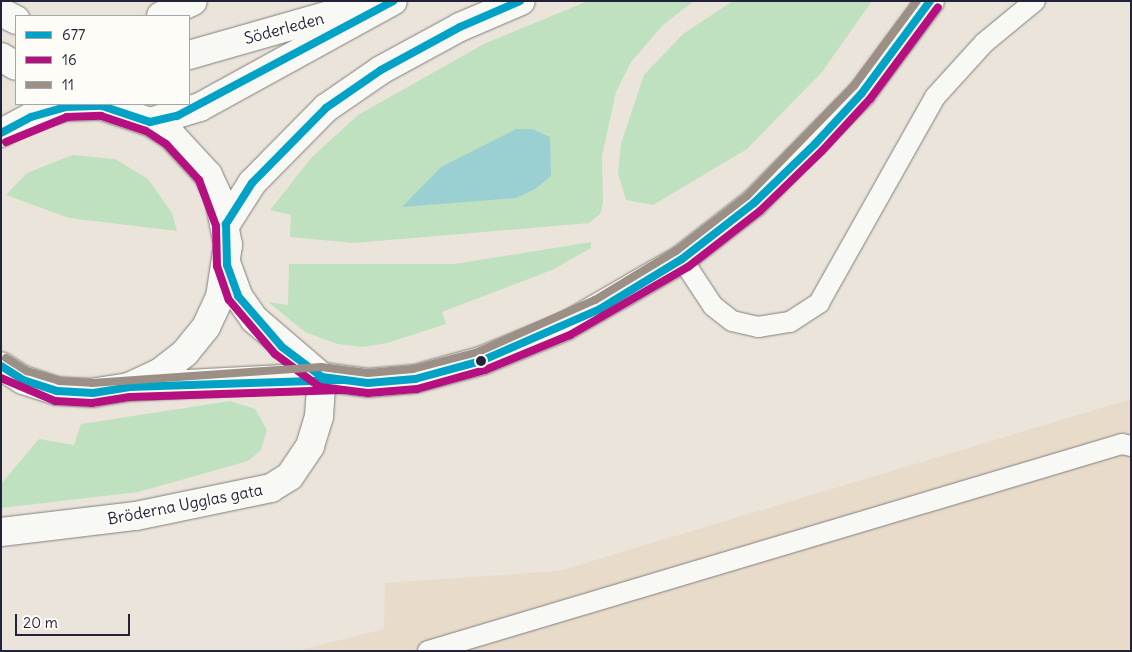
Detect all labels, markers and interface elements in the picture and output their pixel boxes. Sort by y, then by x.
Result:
street label: Söderleden [242,8,326,48]
legend [15,15,190,105]
text: 677 [62,25,85,44]
text: 16 [62,50,77,69]
text: 11 [62,75,74,94]
unlabelled marker [476,356,486,366]
street label: Bröderna Ugglas gata [106,480,264,528]
scale bar [18,604,132,636]
text: 20 m [23,613,58,632]

